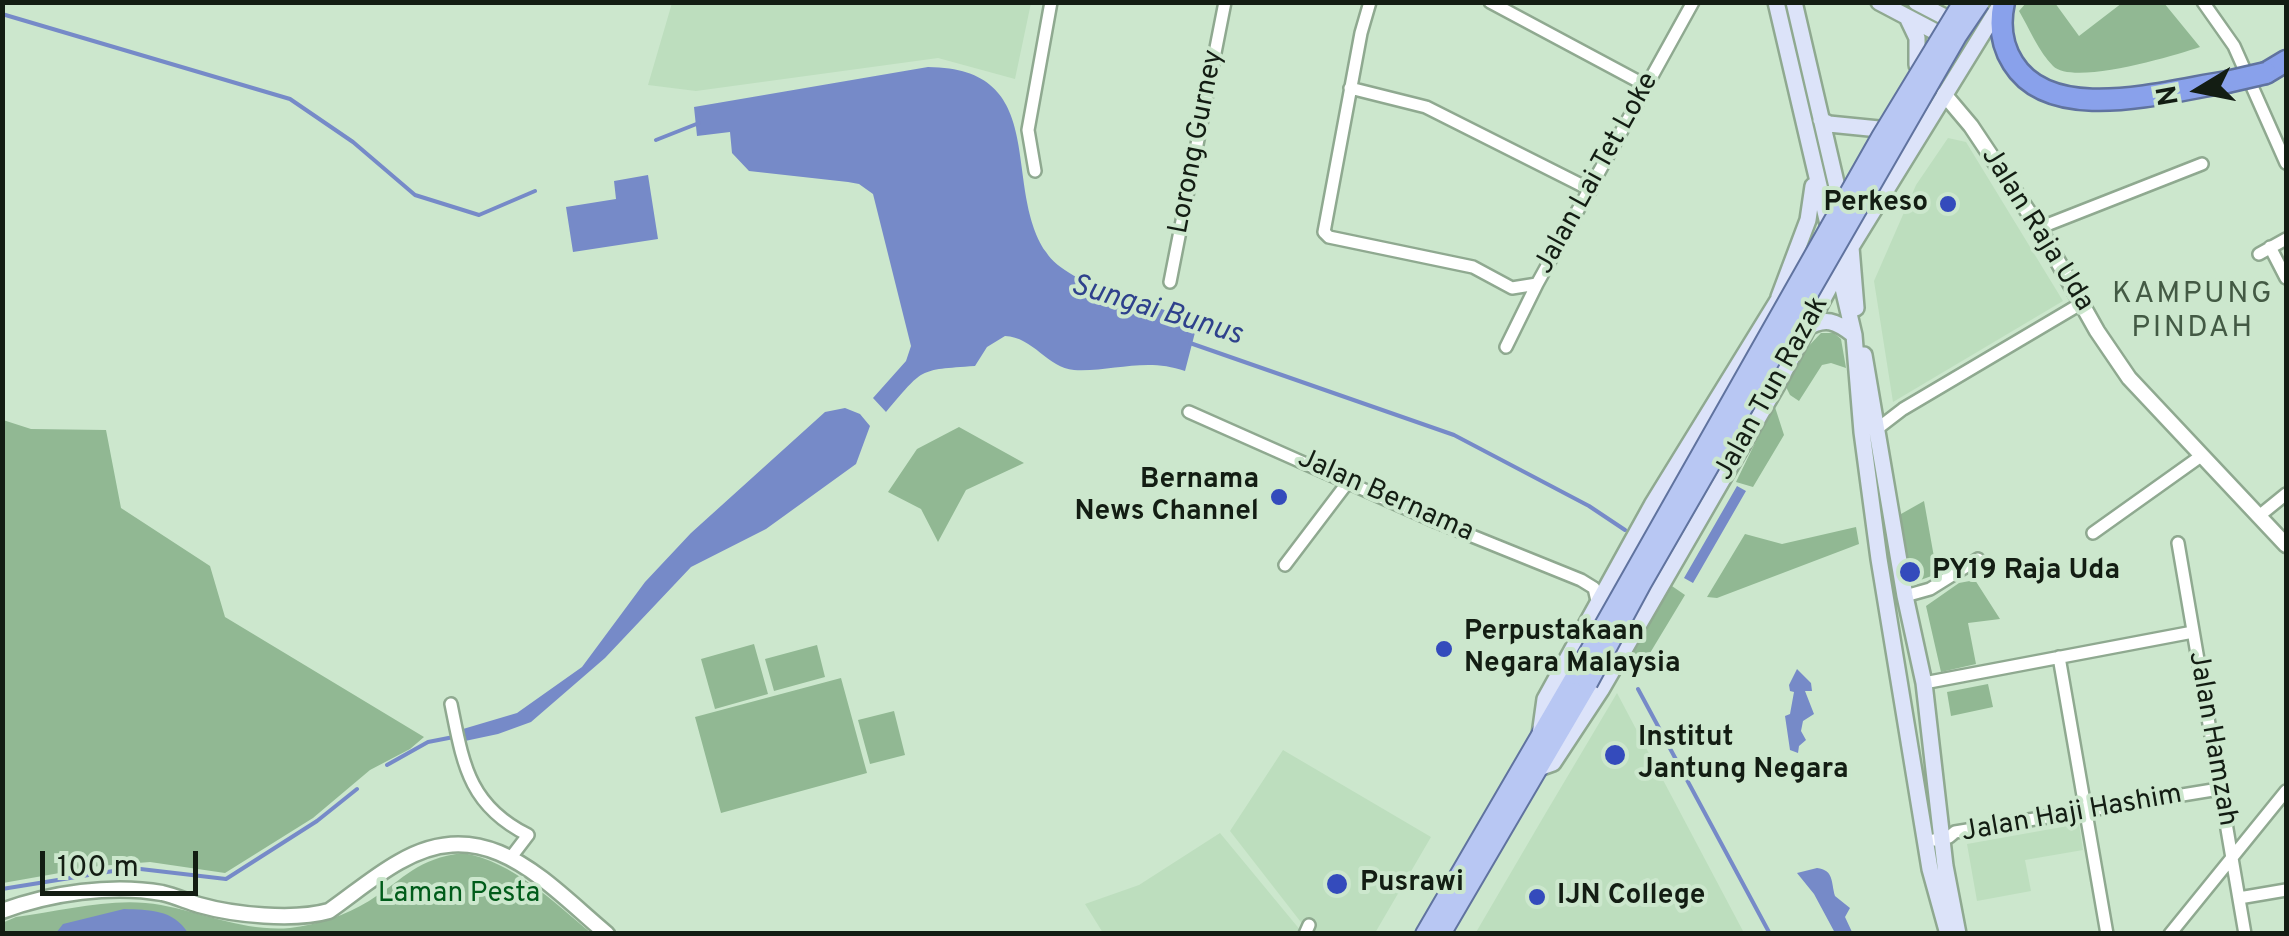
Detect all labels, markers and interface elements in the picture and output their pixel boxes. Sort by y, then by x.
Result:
north arrow [2149,40,2249,140]
street label: Lorong Gurney [1164,47,1232,237]
street label: Jalan Lai Tet Loke [1529,67,1667,281]
text: N [2150,82,2189,108]
street label: Jalan Raja Uda [1972,142,2100,318]
place label: Perkeso [1824,187,1928,221]
marker: Perkeso [1937,193,1959,215]
water label: Sungai Bunus [1066,269,1246,355]
district label: KAMPUNG PINDAH [2112,278,2274,348]
street label: Jalan Tun Razak [1709,291,1837,487]
street label: Jalan Bernama [1292,443,1478,551]
place label: Bernama News Channel [1074,464,1259,530]
marker: Bernama News Channel [1268,486,1290,508]
place label: PY19 Raja Uda [1932,555,2120,589]
marker: PY19 Raja Uda [1897,559,1923,585]
place label: Perpustakaan Negara Malaysia [1464,616,1681,682]
marker: Perpustakaan Negara Malaysia [1433,638,1455,660]
street label: Jalan Hamzah [2179,649,2243,829]
place label: Institut Jantung Negara [1638,722,1848,788]
marker: Institut Jantung Negara [1602,742,1628,768]
street label: Jalan Haji Hashim [1959,779,2185,851]
scale bar [45,831,202,893]
text: 100 m [57,850,139,887]
place label: Pusrawi [1360,867,1464,901]
marker: Pusrawi [1324,871,1350,897]
park label: Laman Pesta [378,878,540,912]
place label: IJN College [1557,880,1705,914]
marker: IJN College [1526,886,1548,908]

